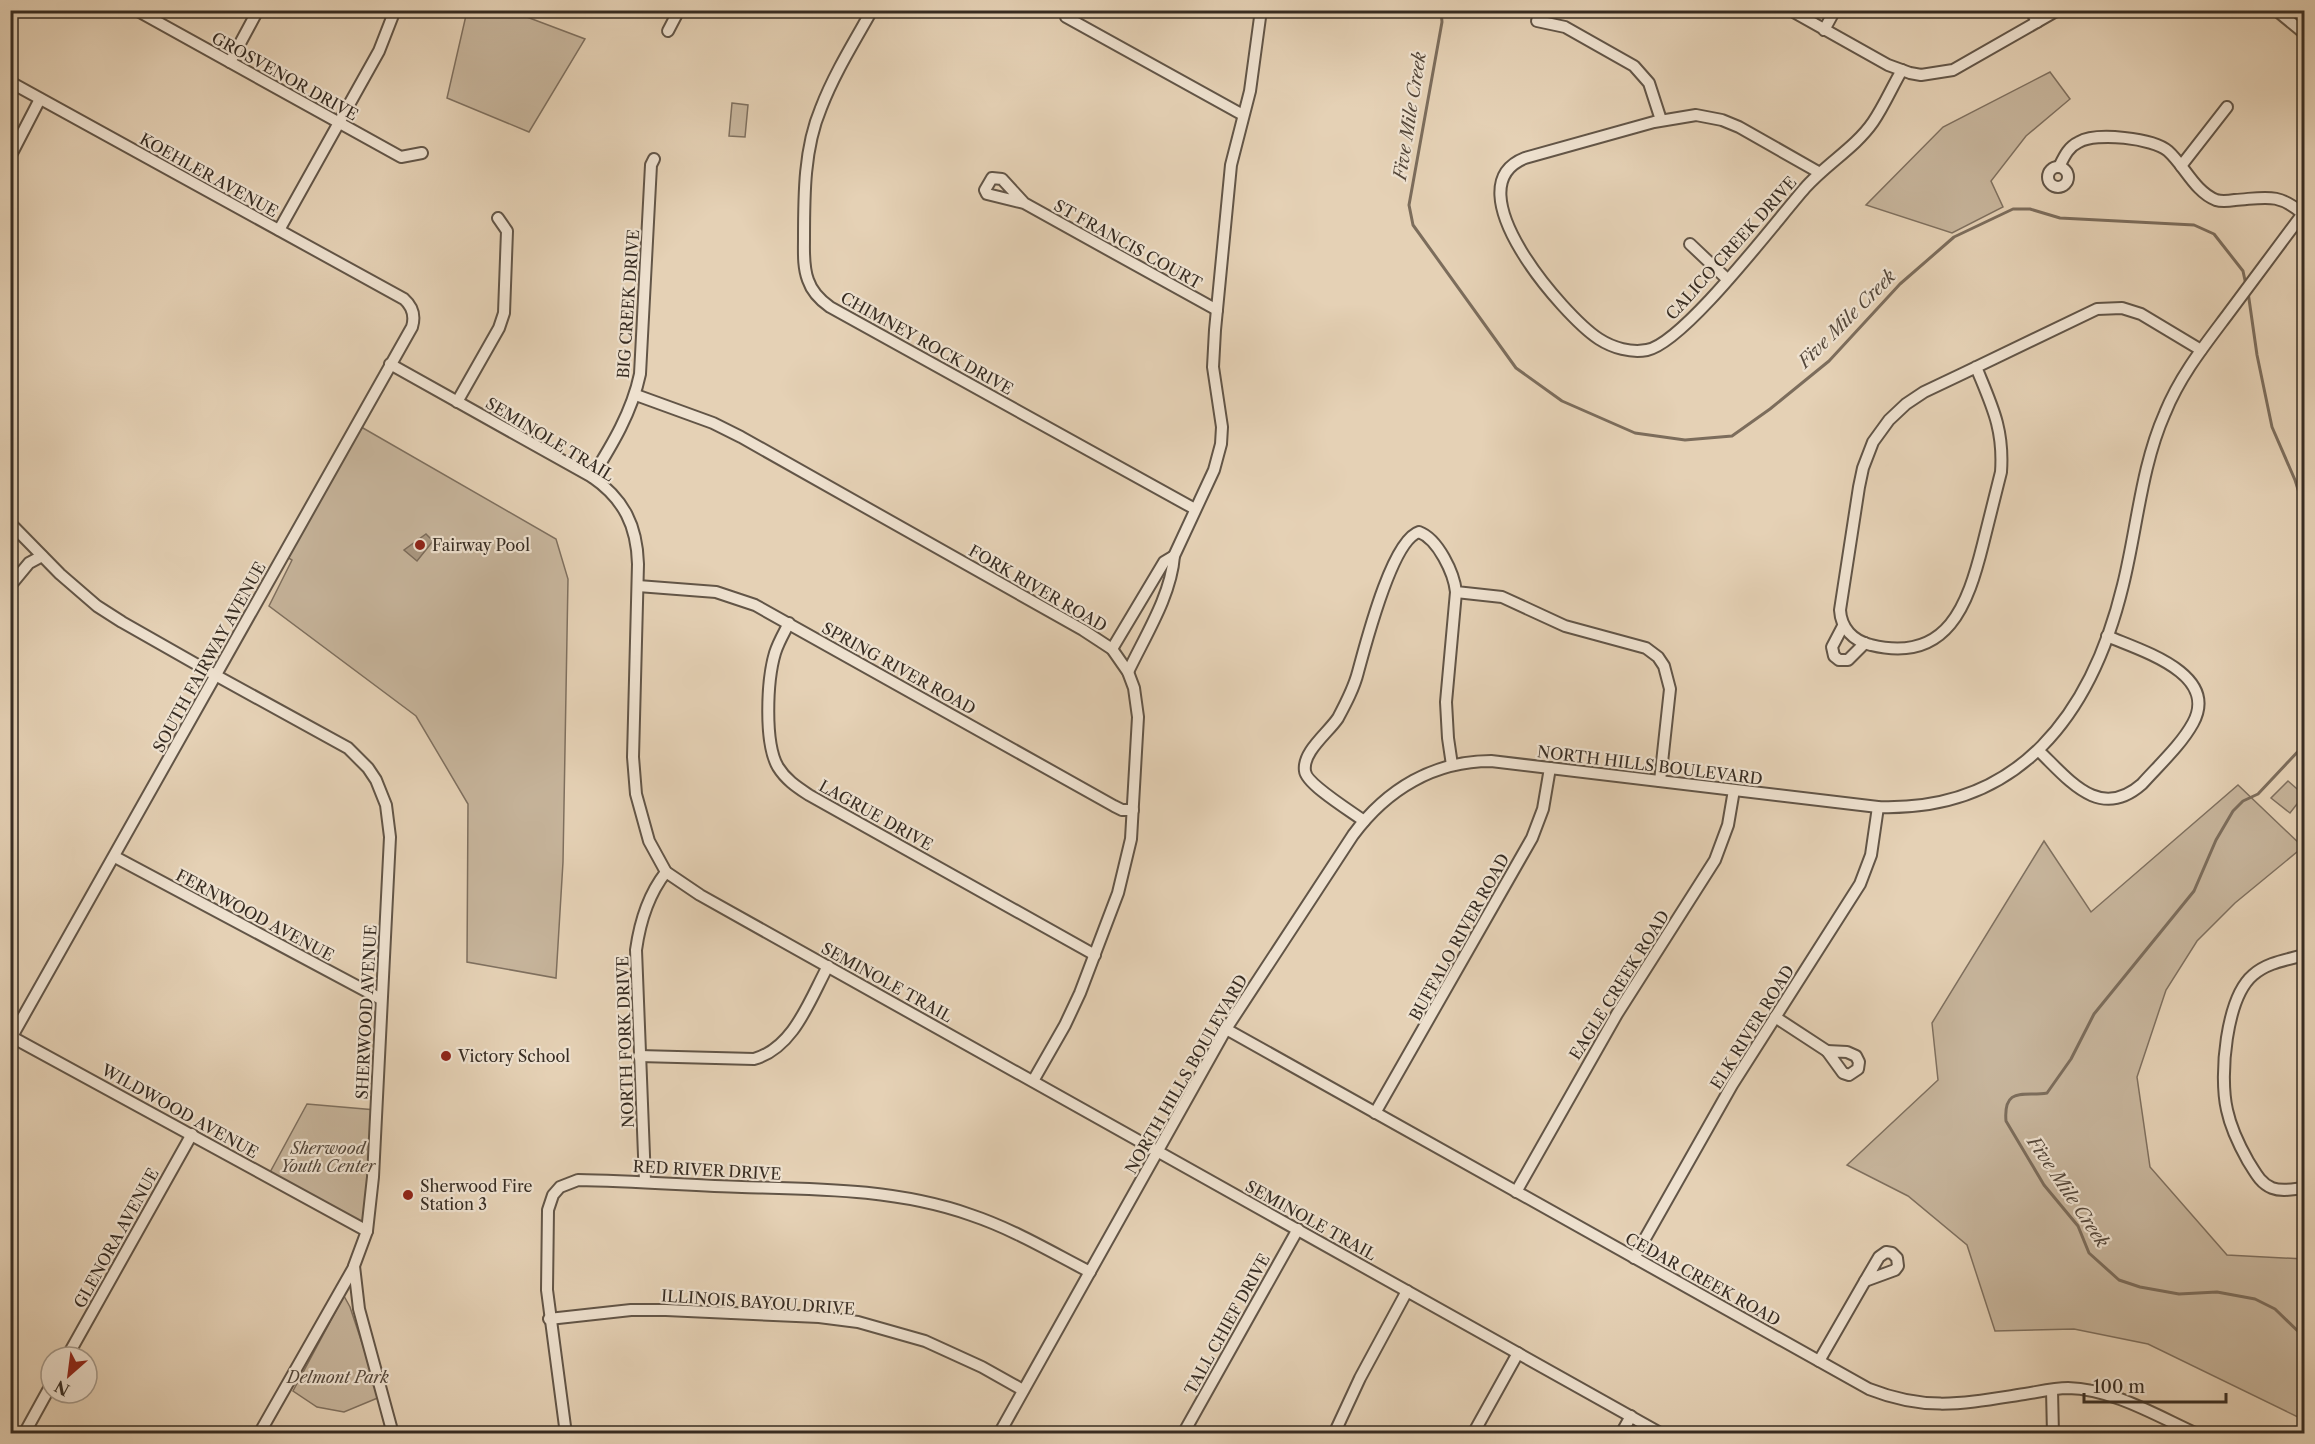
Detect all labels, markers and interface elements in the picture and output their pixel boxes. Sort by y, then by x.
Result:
street label: GROSVENOR DRIVE [208,27,362,125]
water label: Five Mile Creek [1389,50,1431,184]
street label: KOEHLER AVENUE [136,129,282,221]
street label: CALICO CREEK DRIVE [1661,172,1801,324]
street label: ST FRANCIS COURT [1051,195,1205,293]
street label: BIG CREEK DRIVE [613,229,643,379]
water label: Five Mile Creek [1792,265,1901,374]
street label: CHIMNEY ROCK DRIVE [837,287,1017,399]
street label: SEMINOLE TRAIL [482,393,618,486]
place label: Fairway Pool [432,535,530,555]
marker: Fairway Pool [413,538,427,552]
street label: FORK RIVER ROAD [965,540,1111,636]
street label: SOUTH FAIRWAY AVENUE [148,558,270,756]
street label: SPRING RIVER ROAD [819,617,979,719]
street label: NORTH HILLS BOULEVARD [1536,741,1764,789]
street label: LAGRUE DRIVE [816,775,936,855]
street label: BUFFALO RIVER ROAD [1405,850,1513,1024]
street label: FERNWOOD AVENUE [173,865,337,965]
street label: EAGLE CREEK ROAD [1565,906,1673,1063]
street label: SHERWOOD AVENUE [351,924,381,1100]
street label: SEMINOLE TRAIL [818,938,956,1026]
street label: NORTH FORK DRIVE [612,956,638,1128]
street label: ELK RIVER ROAD [1706,961,1798,1093]
street label: NORTH HILLS BOULEVARD [1121,971,1251,1177]
place label: Victory School [457,1046,570,1066]
marker: Victory School [439,1049,453,1063]
street label: WILDWOOD AVENUE [97,1059,262,1162]
water label: Five Mile Creek [2022,1131,2114,1252]
park label: Sherwood Youth Center [280,1138,377,1176]
street label: RED RIVER DRIVE [632,1156,782,1184]
street label: GLENORA AVENUE [69,1165,163,1311]
place label: Sherwood Fire Station 3 [420,1176,533,1214]
street label: SEMINOLE TRAIL [1242,1176,1380,1264]
marker: Sherwood Fire Station 3 [401,1188,415,1202]
street label: CEDAR CREEK ROAD [1622,1228,1784,1330]
street label: TALL CHIEF DRIVE [1180,1250,1274,1398]
street label: ILLINOIS BAYOU DRIVE [660,1285,856,1319]
north arrow [39,1345,99,1405]
scale bar [2084,1366,2226,1404]
park label: Delmont Park [285,1367,390,1387]
text: N [51,1376,73,1400]
text: 100 m [2093,1376,2145,1398]

